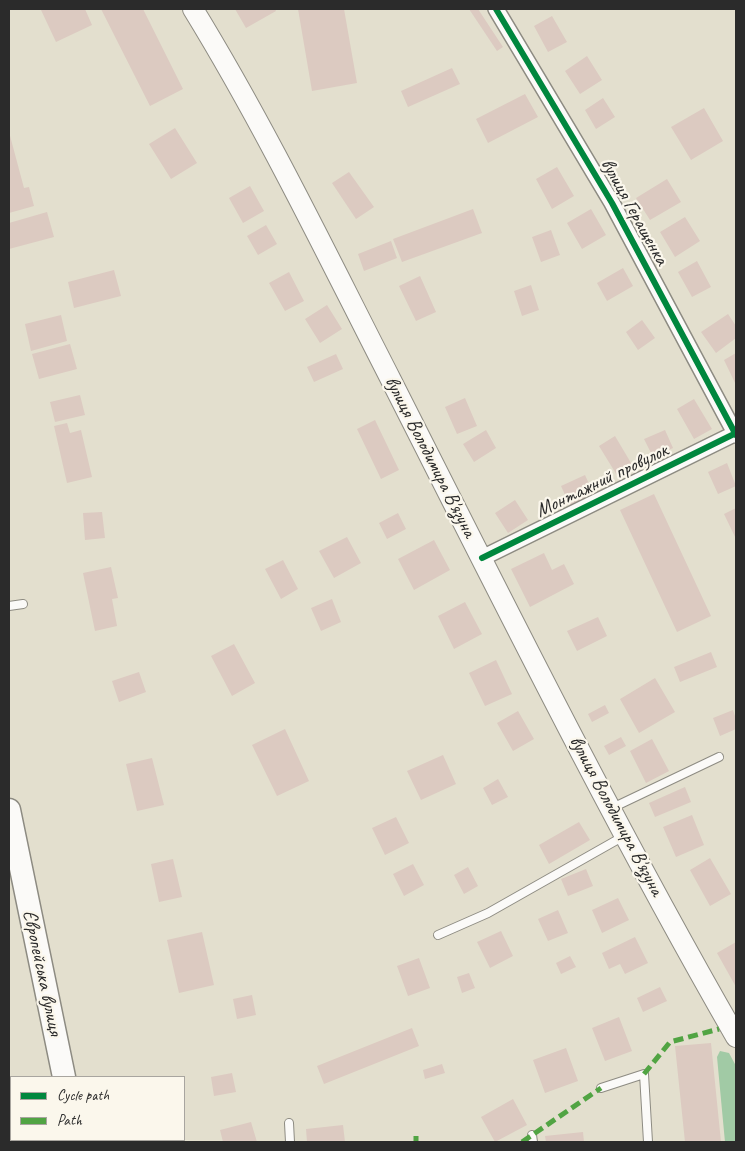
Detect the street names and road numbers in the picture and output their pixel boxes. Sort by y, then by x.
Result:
street label: вулиця Геращенка [595,154,673,270]
street label: вулиця Володимира В'язуна [379,372,481,542]
street label: Монтажний провулок [532,439,672,523]
street label: вулиця Володимира В'язуна [564,732,668,900]
street label: Європейська вулиця [17,908,67,1038]

